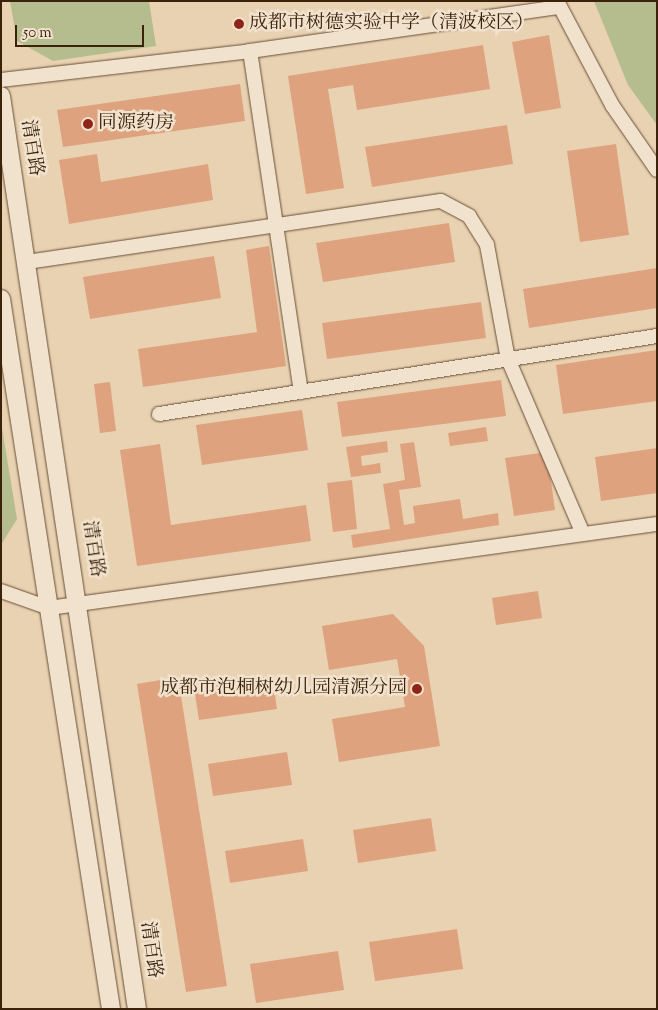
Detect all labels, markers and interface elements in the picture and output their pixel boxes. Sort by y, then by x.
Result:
place label: 成都市树德实验中学（清波校区） [249,13,534,35]
scale bar [18,15,146,47]
marker: 成都市树德实验中学（清波校区） [233,18,245,30]
text: 50 m [23,23,52,44]
place label: 同源药房 [98,113,174,135]
street label: 清百路 [15,118,47,178]
marker: 同源药房 [82,118,94,130]
street label: 清百路 [76,519,108,579]
place label: 成都市泡桐树幼儿园清源分园 [160,678,407,700]
marker: 成都市泡桐树幼儿园清源分园 [411,683,423,695]
street label: 清百路 [135,920,165,980]

